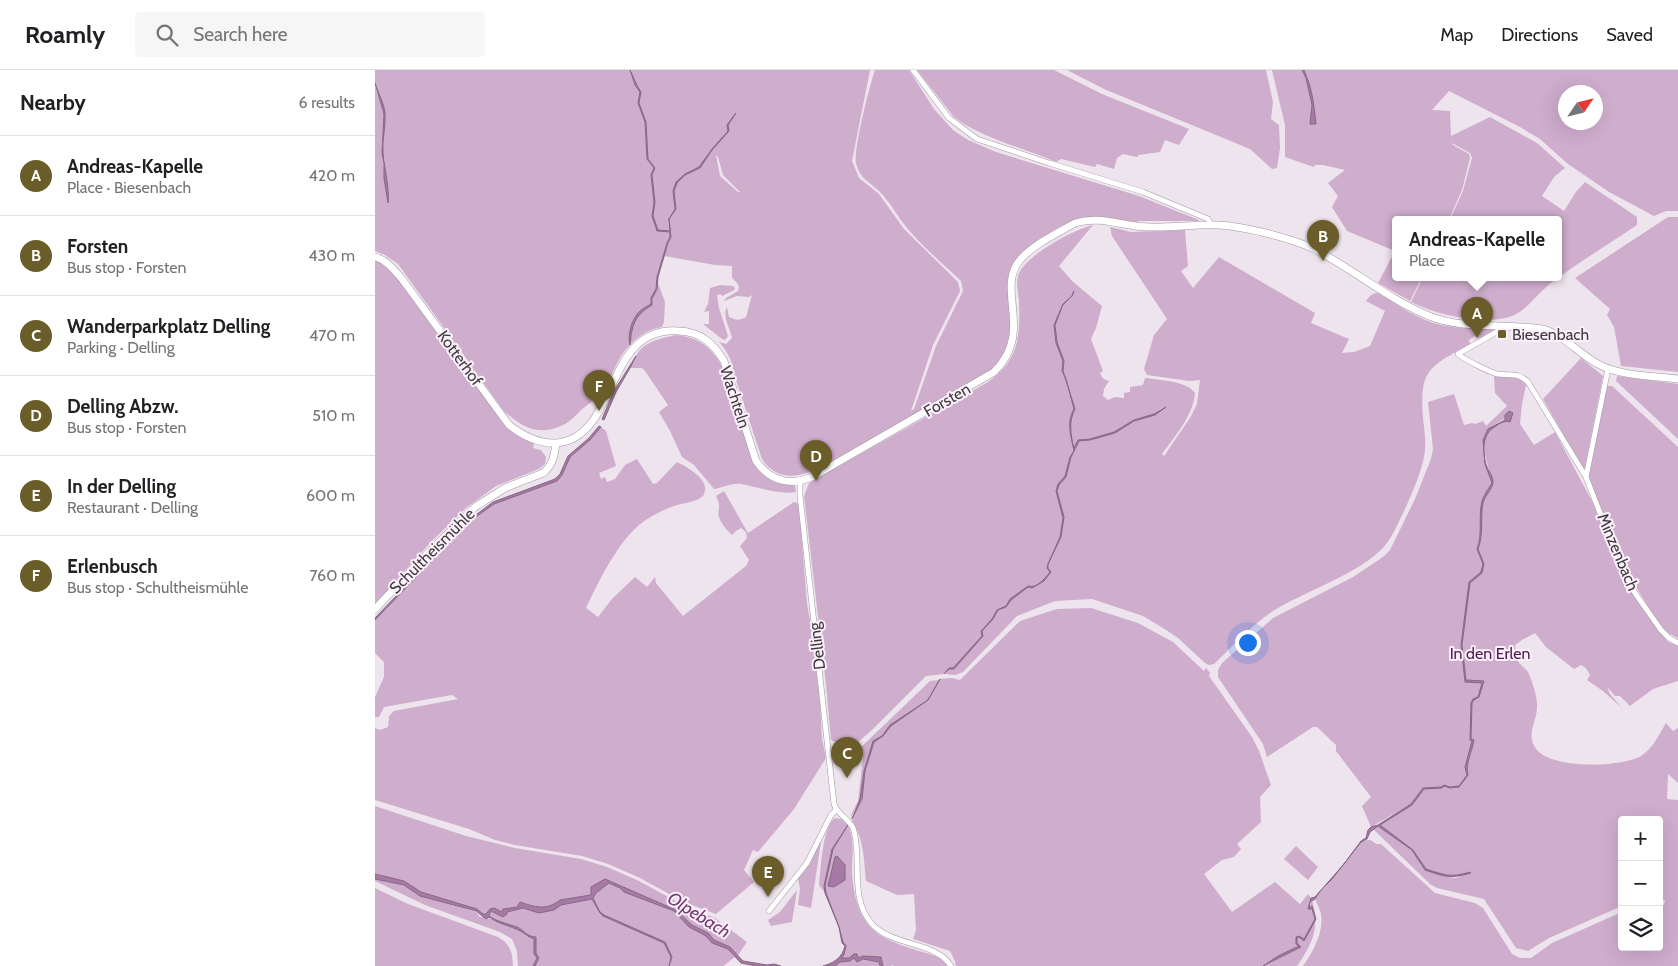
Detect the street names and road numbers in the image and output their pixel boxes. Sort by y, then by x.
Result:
street label: Kotterhof [434,327,487,390]
street label: Wachteln [716,364,754,431]
street label: Forsten [920,379,974,421]
street label: Schultheismühle [385,504,479,598]
street label: Minzenbach [1593,510,1643,594]
street label: Delling [805,620,829,671]

